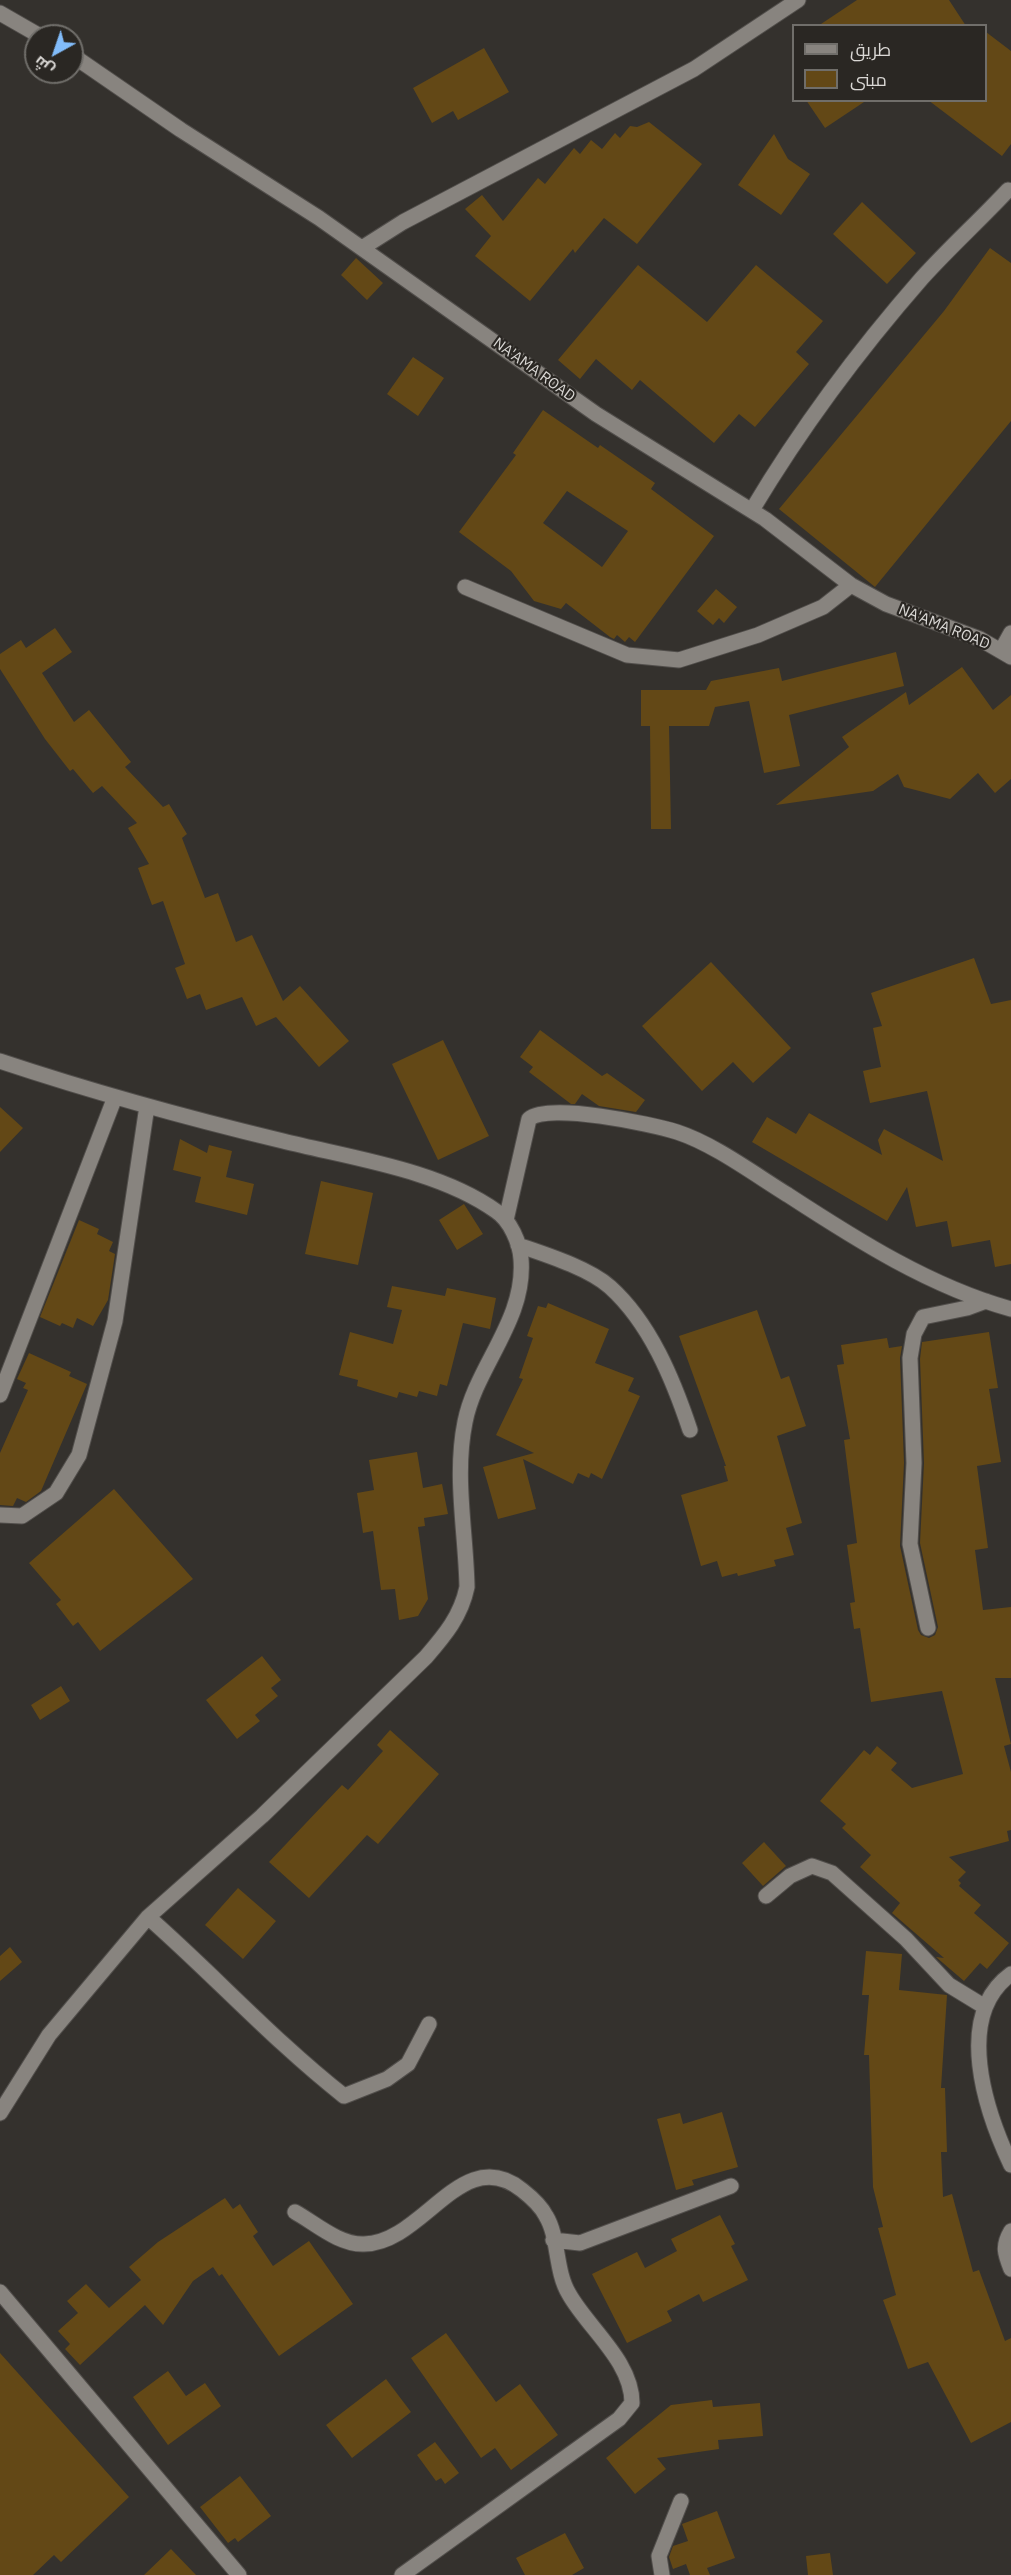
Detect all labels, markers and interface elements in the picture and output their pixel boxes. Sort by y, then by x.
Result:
north arrow [24,24,84,84]
legend [792,24,987,102]
text: طريق [850,38,891,61]
text: ش [29,52,58,81]
text: مبنى [850,68,887,91]
street label: NA'AMA ROAD [490,334,578,406]
street label: NA'AMA ROAD [896,601,992,653]

